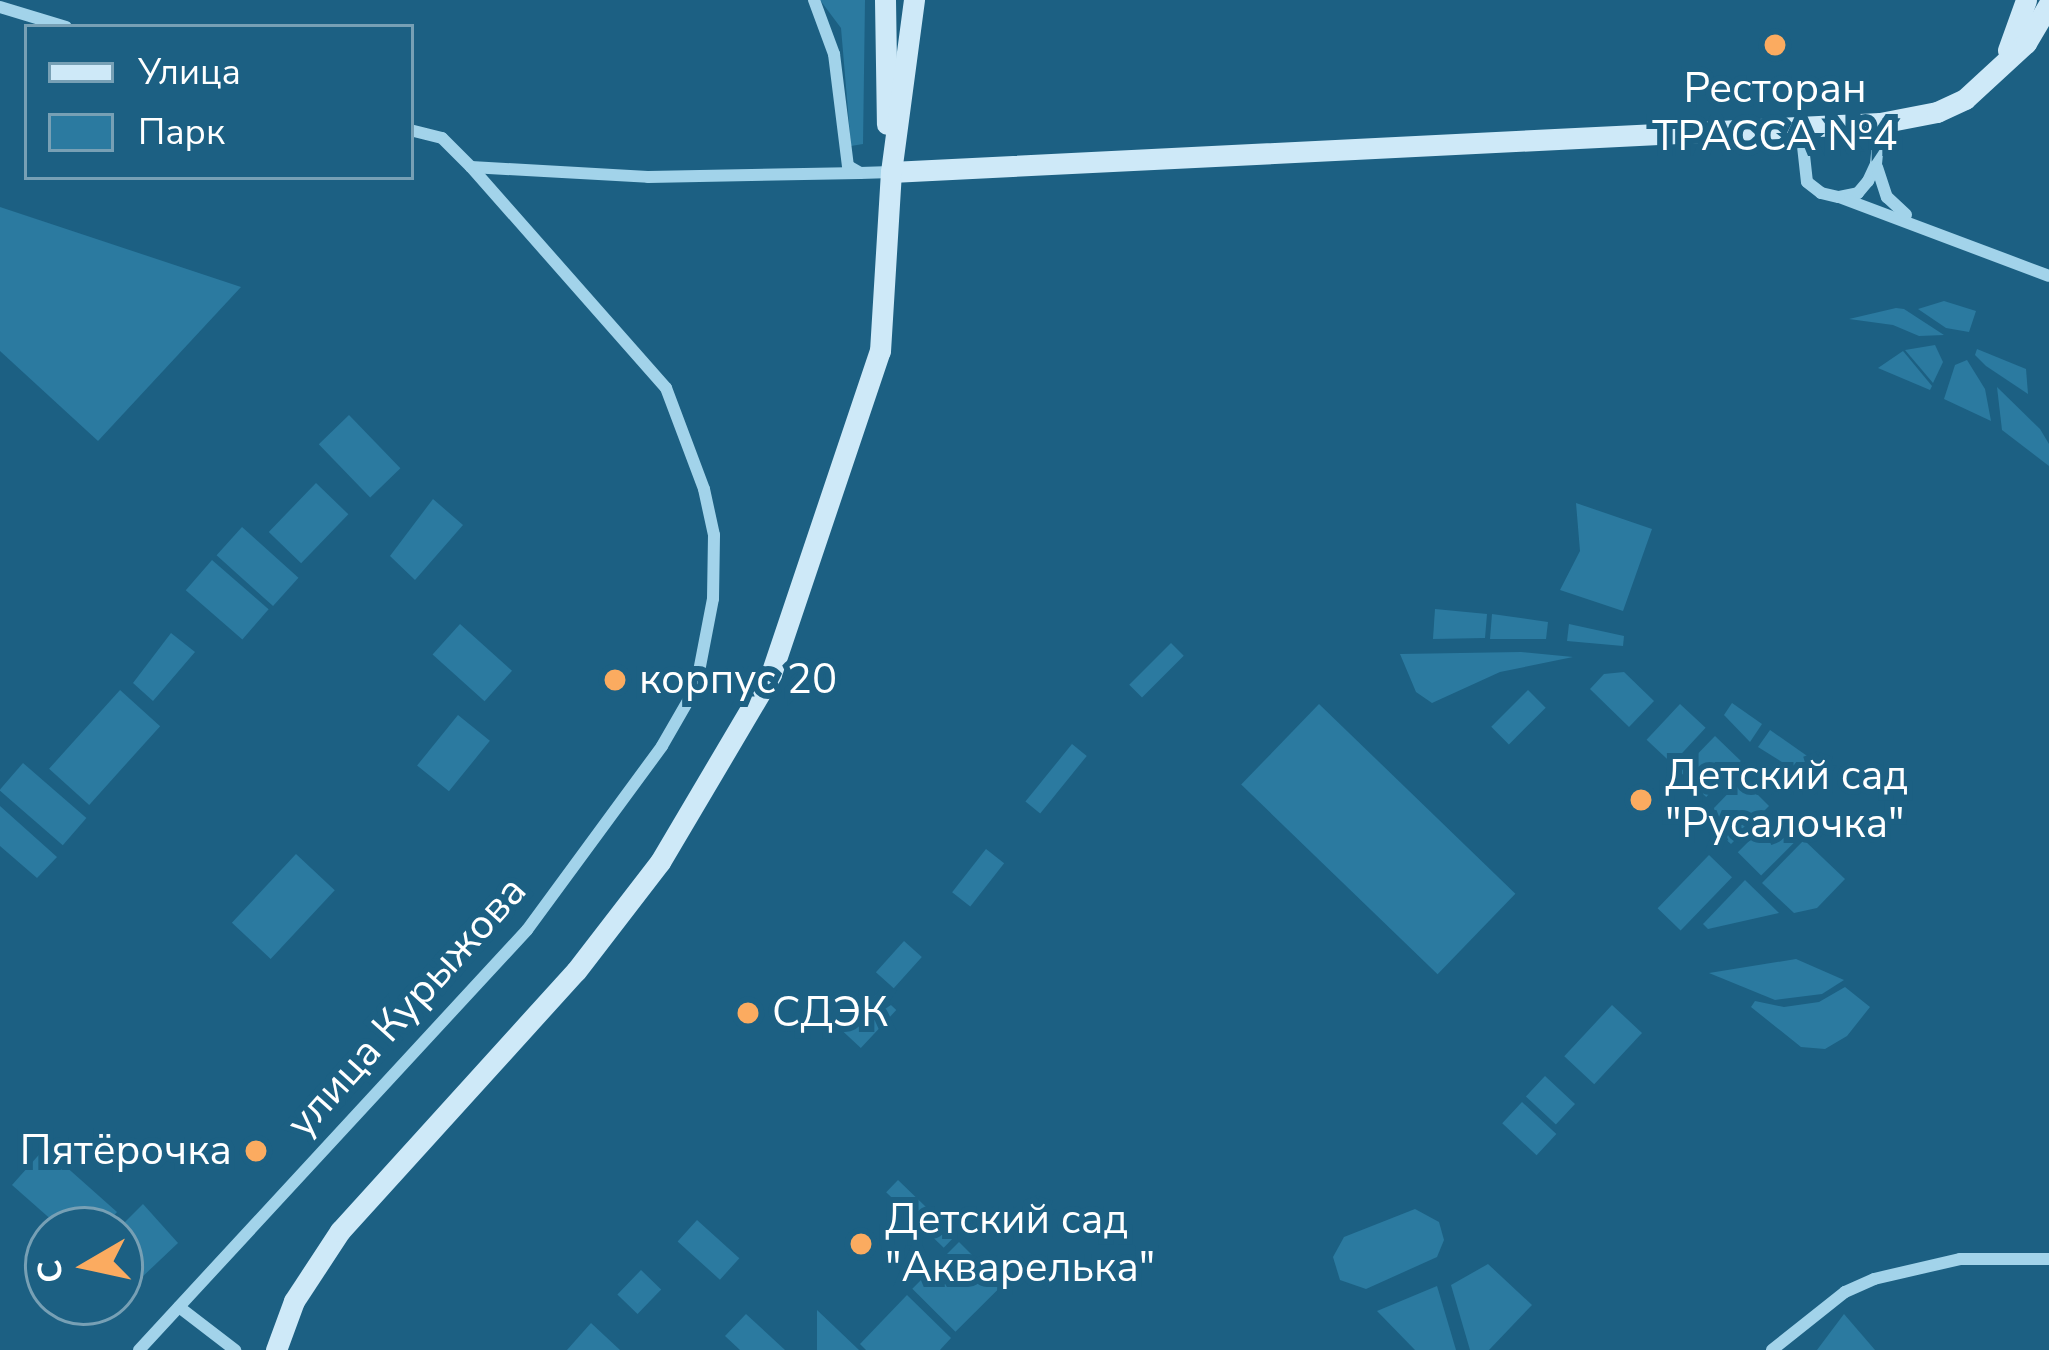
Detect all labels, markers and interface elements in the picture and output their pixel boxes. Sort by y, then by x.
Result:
legend [24,24,414,180]
marker: Ресторан ТРАССА №4 [1762,32,1788,58]
text: Улица [138,48,241,97]
place label: Ресторан ТРАССА №4 [1652,64,1898,162]
text: Парк [138,108,225,157]
place label: корпус 20 [639,655,837,705]
marker: корпус 20 [602,667,628,693]
place label: Детский сад "Русалочка" [1665,751,1908,850]
marker: Детский сад "Русалочка" [1628,787,1654,813]
street label: улица Курыжова [277,866,537,1148]
place label: СДЭК [772,988,888,1038]
marker: СДЭК [735,1000,761,1026]
place label: Пятёрочка [20,1126,232,1176]
marker: Пятёрочка [243,1138,269,1164]
place label: Детский сад "Акварелька" [885,1195,1155,1294]
north arrow [24,1206,144,1326]
marker: Детский сад "Акварелька" [848,1231,874,1257]
text: С [27,1257,75,1286]

